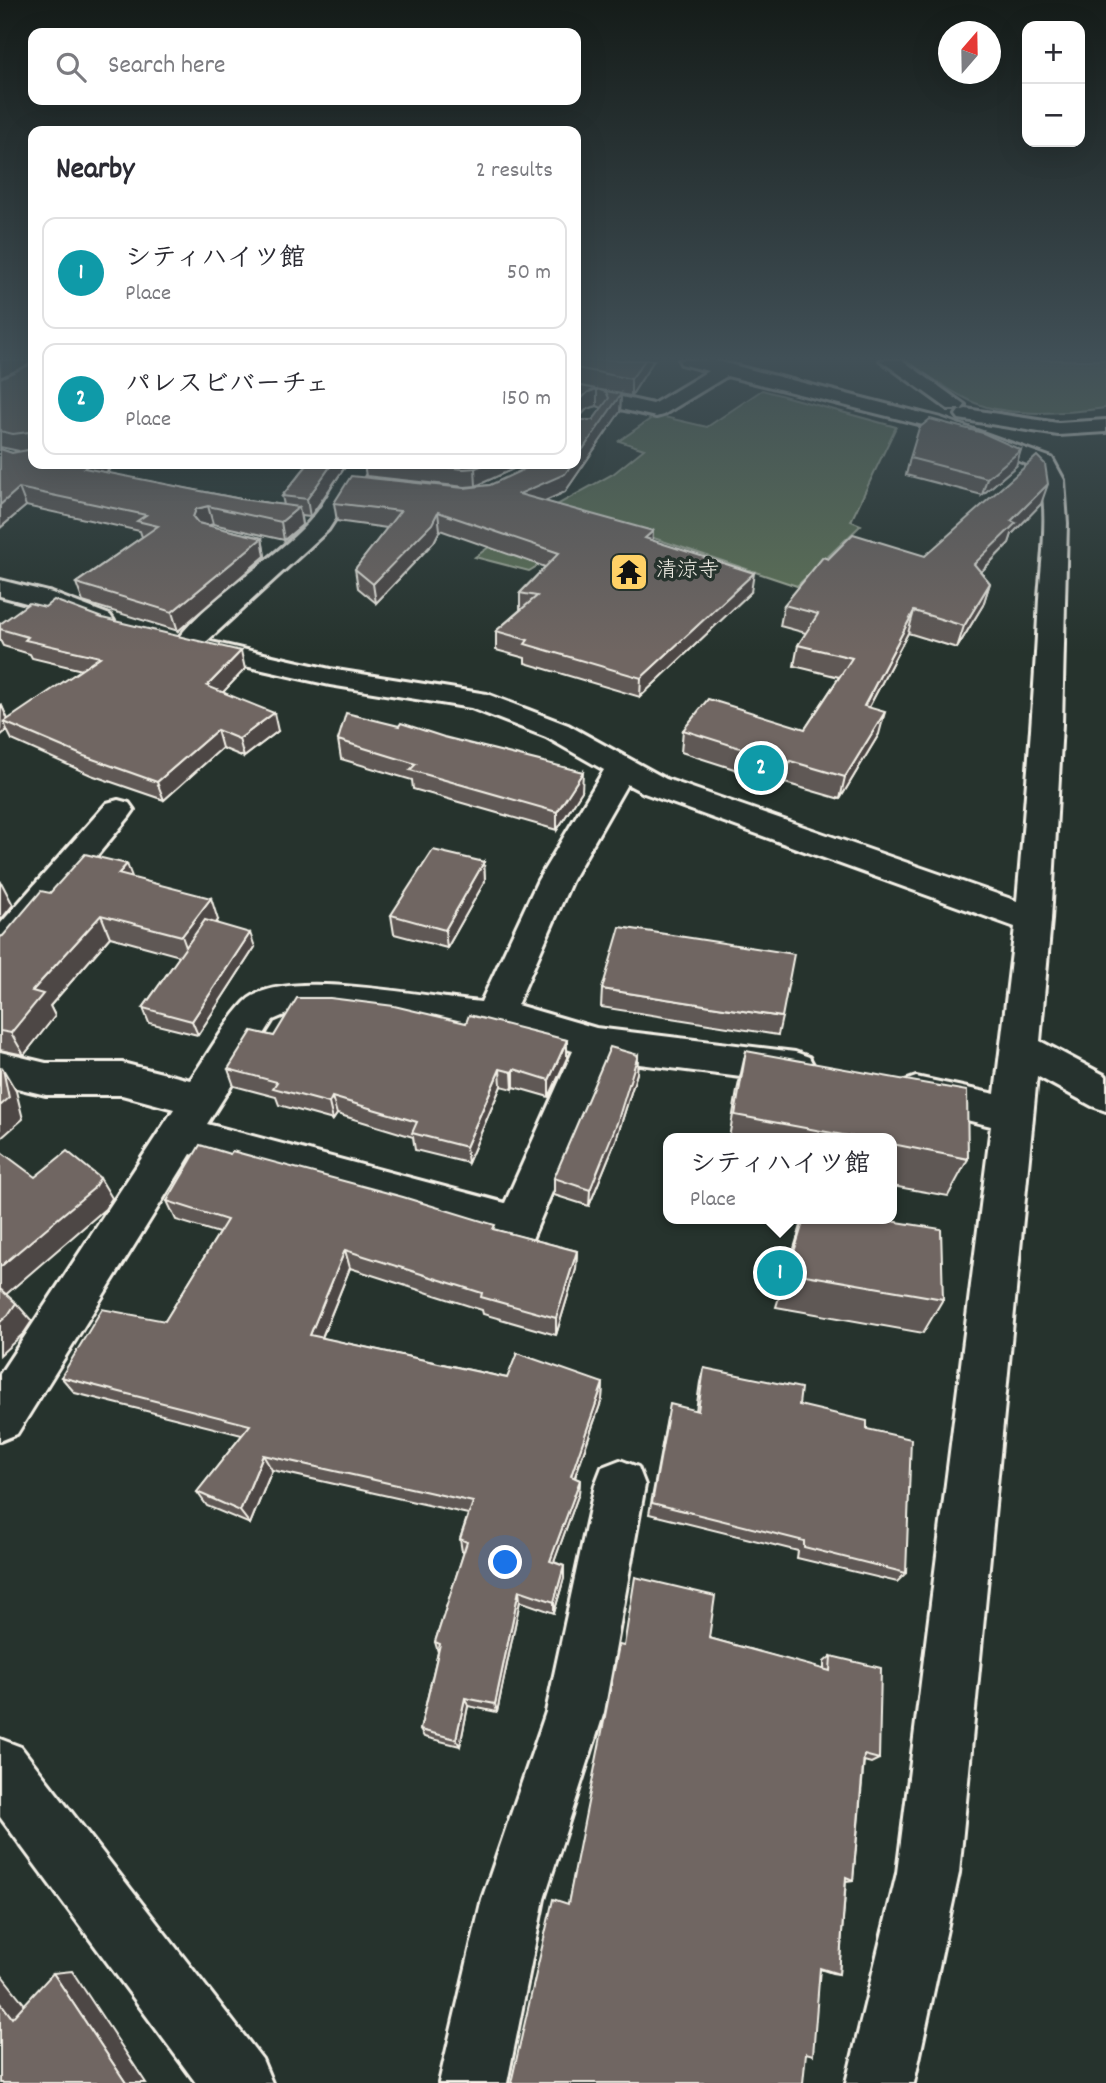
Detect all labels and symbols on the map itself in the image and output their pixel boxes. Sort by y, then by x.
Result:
north arrow [938,21,1001,84]
temple icon: 清涼寺 [608,551,650,593]
place label: 清涼寺 [656,557,719,587]
pin: 2 [738,742,784,794]
pin: 1 [757,1247,803,1299]
your location [488,1545,522,1579]

